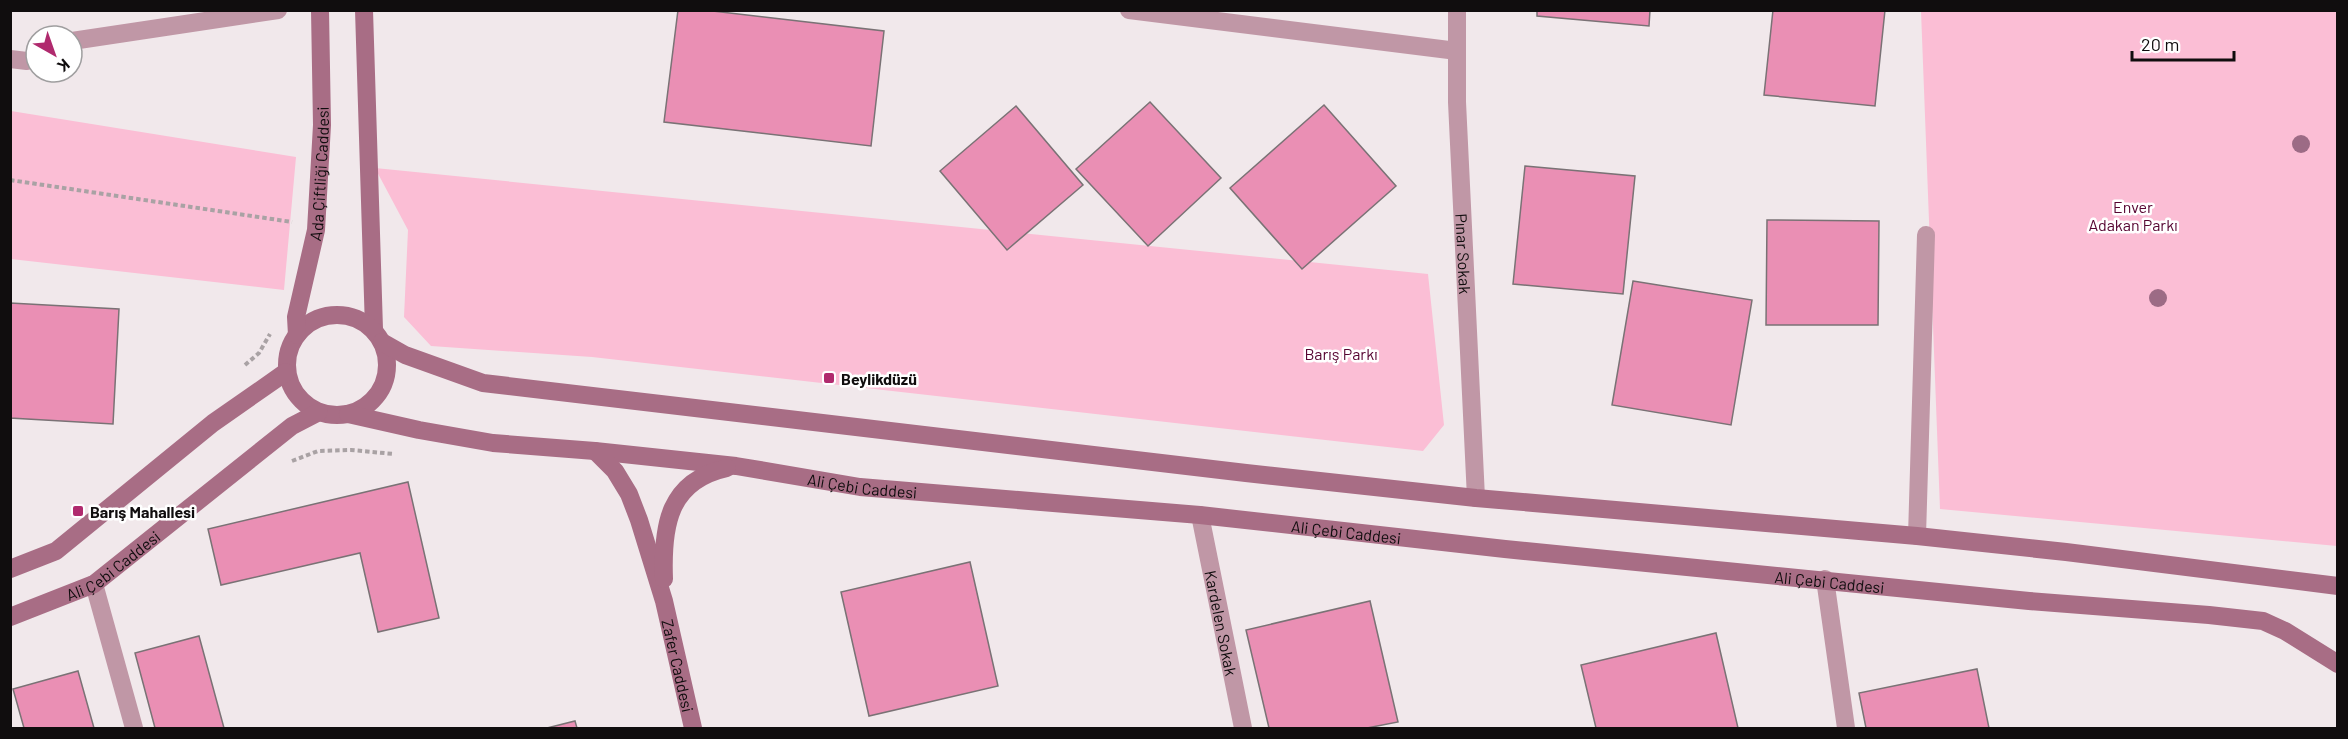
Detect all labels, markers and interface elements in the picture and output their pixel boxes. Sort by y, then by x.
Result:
north arrow [24,24,84,84]
scale bar [2132,24,2234,62]
text: 20 m [2141,33,2179,55]
text: K [54,55,74,76]
street label: Ada Çiftliği Caddesi [304,106,332,242]
park label: Enver Adakan Parkı [2088,197,2178,234]
street label: Pınar Sokak [1453,213,1476,295]
park label: Barış Parkı [1304,344,1378,363]
place label: Beylikdüzü [841,369,917,388]
marker: Beylikdüzü [822,371,836,385]
street label: Ali Çebi Caddesi [806,469,918,501]
place label: Barış Mahallesi [90,502,195,521]
marker: Barış Mahallesi [71,504,85,518]
street label: Ali Çebi Caddesi [1290,516,1402,547]
street label: Ali Çebi Caddesi [63,526,163,604]
street label: Ali Çebi Caddesi [1774,566,1885,596]
street label: Kardelen Sokak [1202,568,1242,677]
street label: Zafer Caddesi [659,617,699,714]

